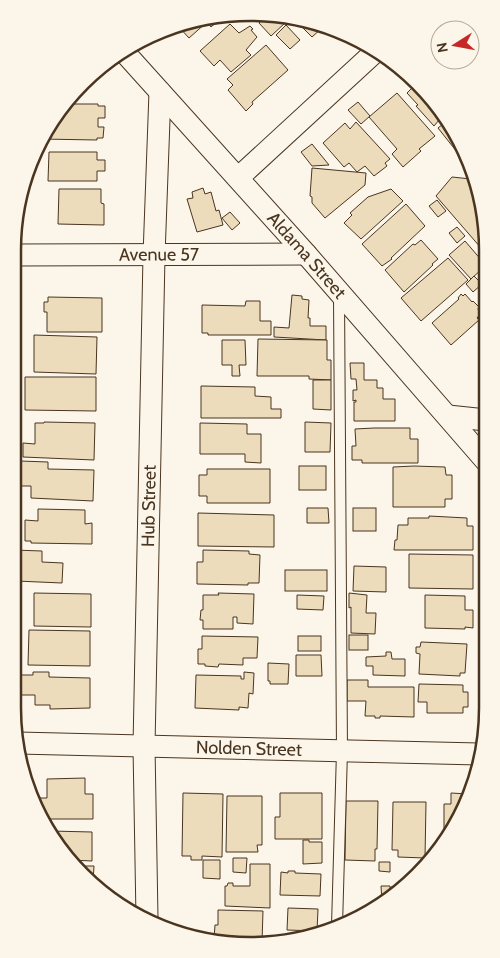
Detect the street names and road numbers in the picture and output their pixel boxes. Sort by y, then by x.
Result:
street label: Aldama Street [263,207,351,303]
street label: Avenue 57 [119,243,199,266]
street label: Hub Street [137,465,161,547]
street label: Nolden Street [196,736,302,761]

